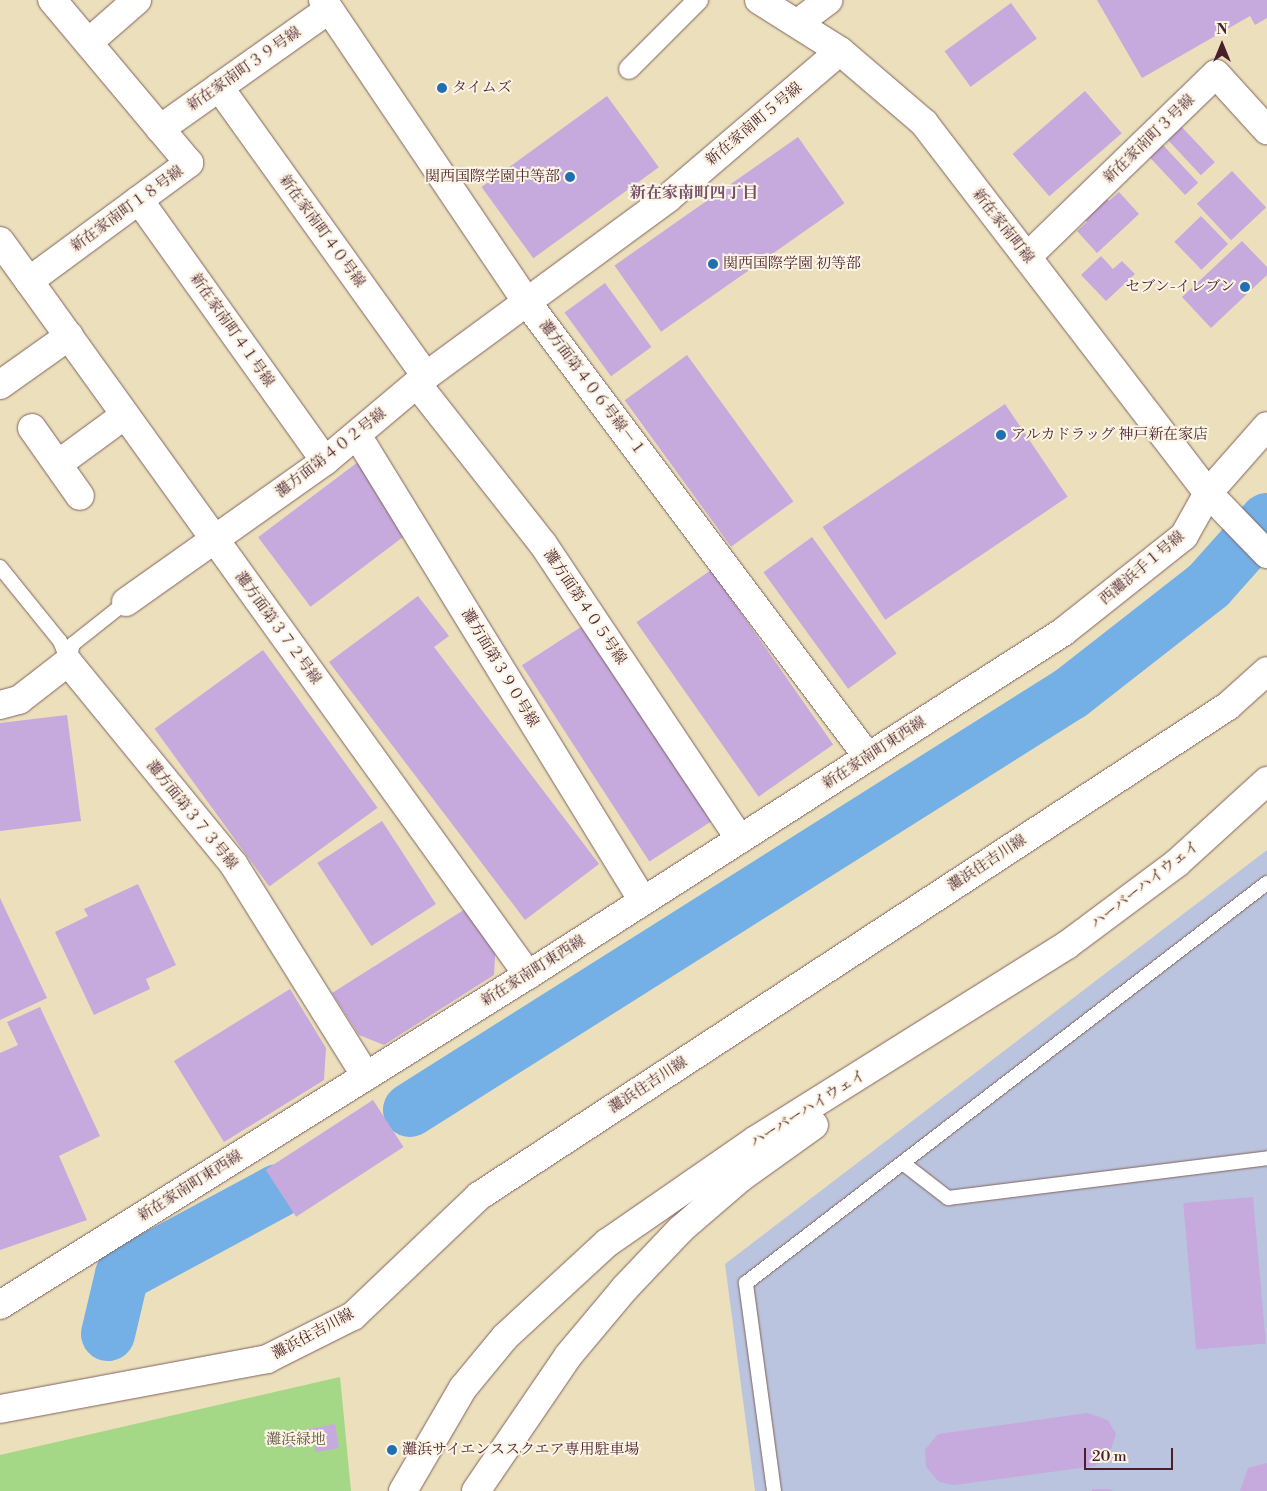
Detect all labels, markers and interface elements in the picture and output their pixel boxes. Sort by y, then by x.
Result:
north arrow [1197,20,1247,70]
text: N [1216,21,1228,39]
street label: 新在家南町３９号線 [184,23,304,115]
place label: タイムズ [452,79,512,97]
street label: 新在家南町５号線 [702,79,806,169]
marker: タイムズ [436,82,448,94]
street label: 新在家南町３号線 [1100,91,1198,187]
street label: 新在家南町１８号線 [67,162,187,256]
place label: 関西国際学園中等部 [425,168,560,186]
street label: 新在家南町４０号線 [275,171,369,291]
marker: 関西国際学園中等部 [564,171,576,183]
district label: 新在家南町四丁目 [630,183,758,203]
street label: 新在家南町線 [968,185,1038,267]
place label: 関西国際学園 初等部 [723,255,861,273]
marker: 関西国際学園 初等部 [707,258,719,270]
street label: 新在家南町４１号線 [186,270,278,390]
place label: セブン-イレブン [1124,278,1235,296]
marker: セブン-イレブン [1239,281,1251,293]
street label: 灘方面第４０６号線－１ [535,317,649,459]
street label: 灘方面第４０２号線 [272,404,390,502]
place label: アルカドラッグ 神戸新在家店 [1011,426,1209,444]
marker: アルカドラッグ 神戸新在家店 [995,429,1007,441]
street label: 西灘浜手１号線 [1096,527,1188,609]
street label: 灘方面第４０５号線 [540,546,630,668]
street label: 灘方面第３７２号線 [231,568,325,688]
street label: 灘方面第３９０号線 [458,606,542,730]
street label: 新在家南町東西線 [819,713,929,793]
street label: 灘方面第３７３号線 [143,757,241,873]
street label: 灘浜住吉川線 [944,831,1030,895]
street label: ハーバーハイウェイ [1086,836,1204,934]
street label: 新在家南町東西線 [477,932,589,1010]
street label: 灘浜住吉川線 [605,1053,691,1117]
street label: ハーバーハイウェイ [746,1066,870,1152]
street label: 新在家南町東西線 [134,1147,246,1225]
street label: 灘浜住吉川線 [269,1305,357,1363]
park label: 灘浜緑地 [266,1431,326,1449]
scale bar [1087,1438,1176,1470]
place label: 灘浜サイエンススクエア専用駐車場 [402,1441,642,1459]
marker: 灘浜サイエンススクエア専用駐車場 [386,1444,398,1456]
text: 20 m [1092,1447,1127,1466]

